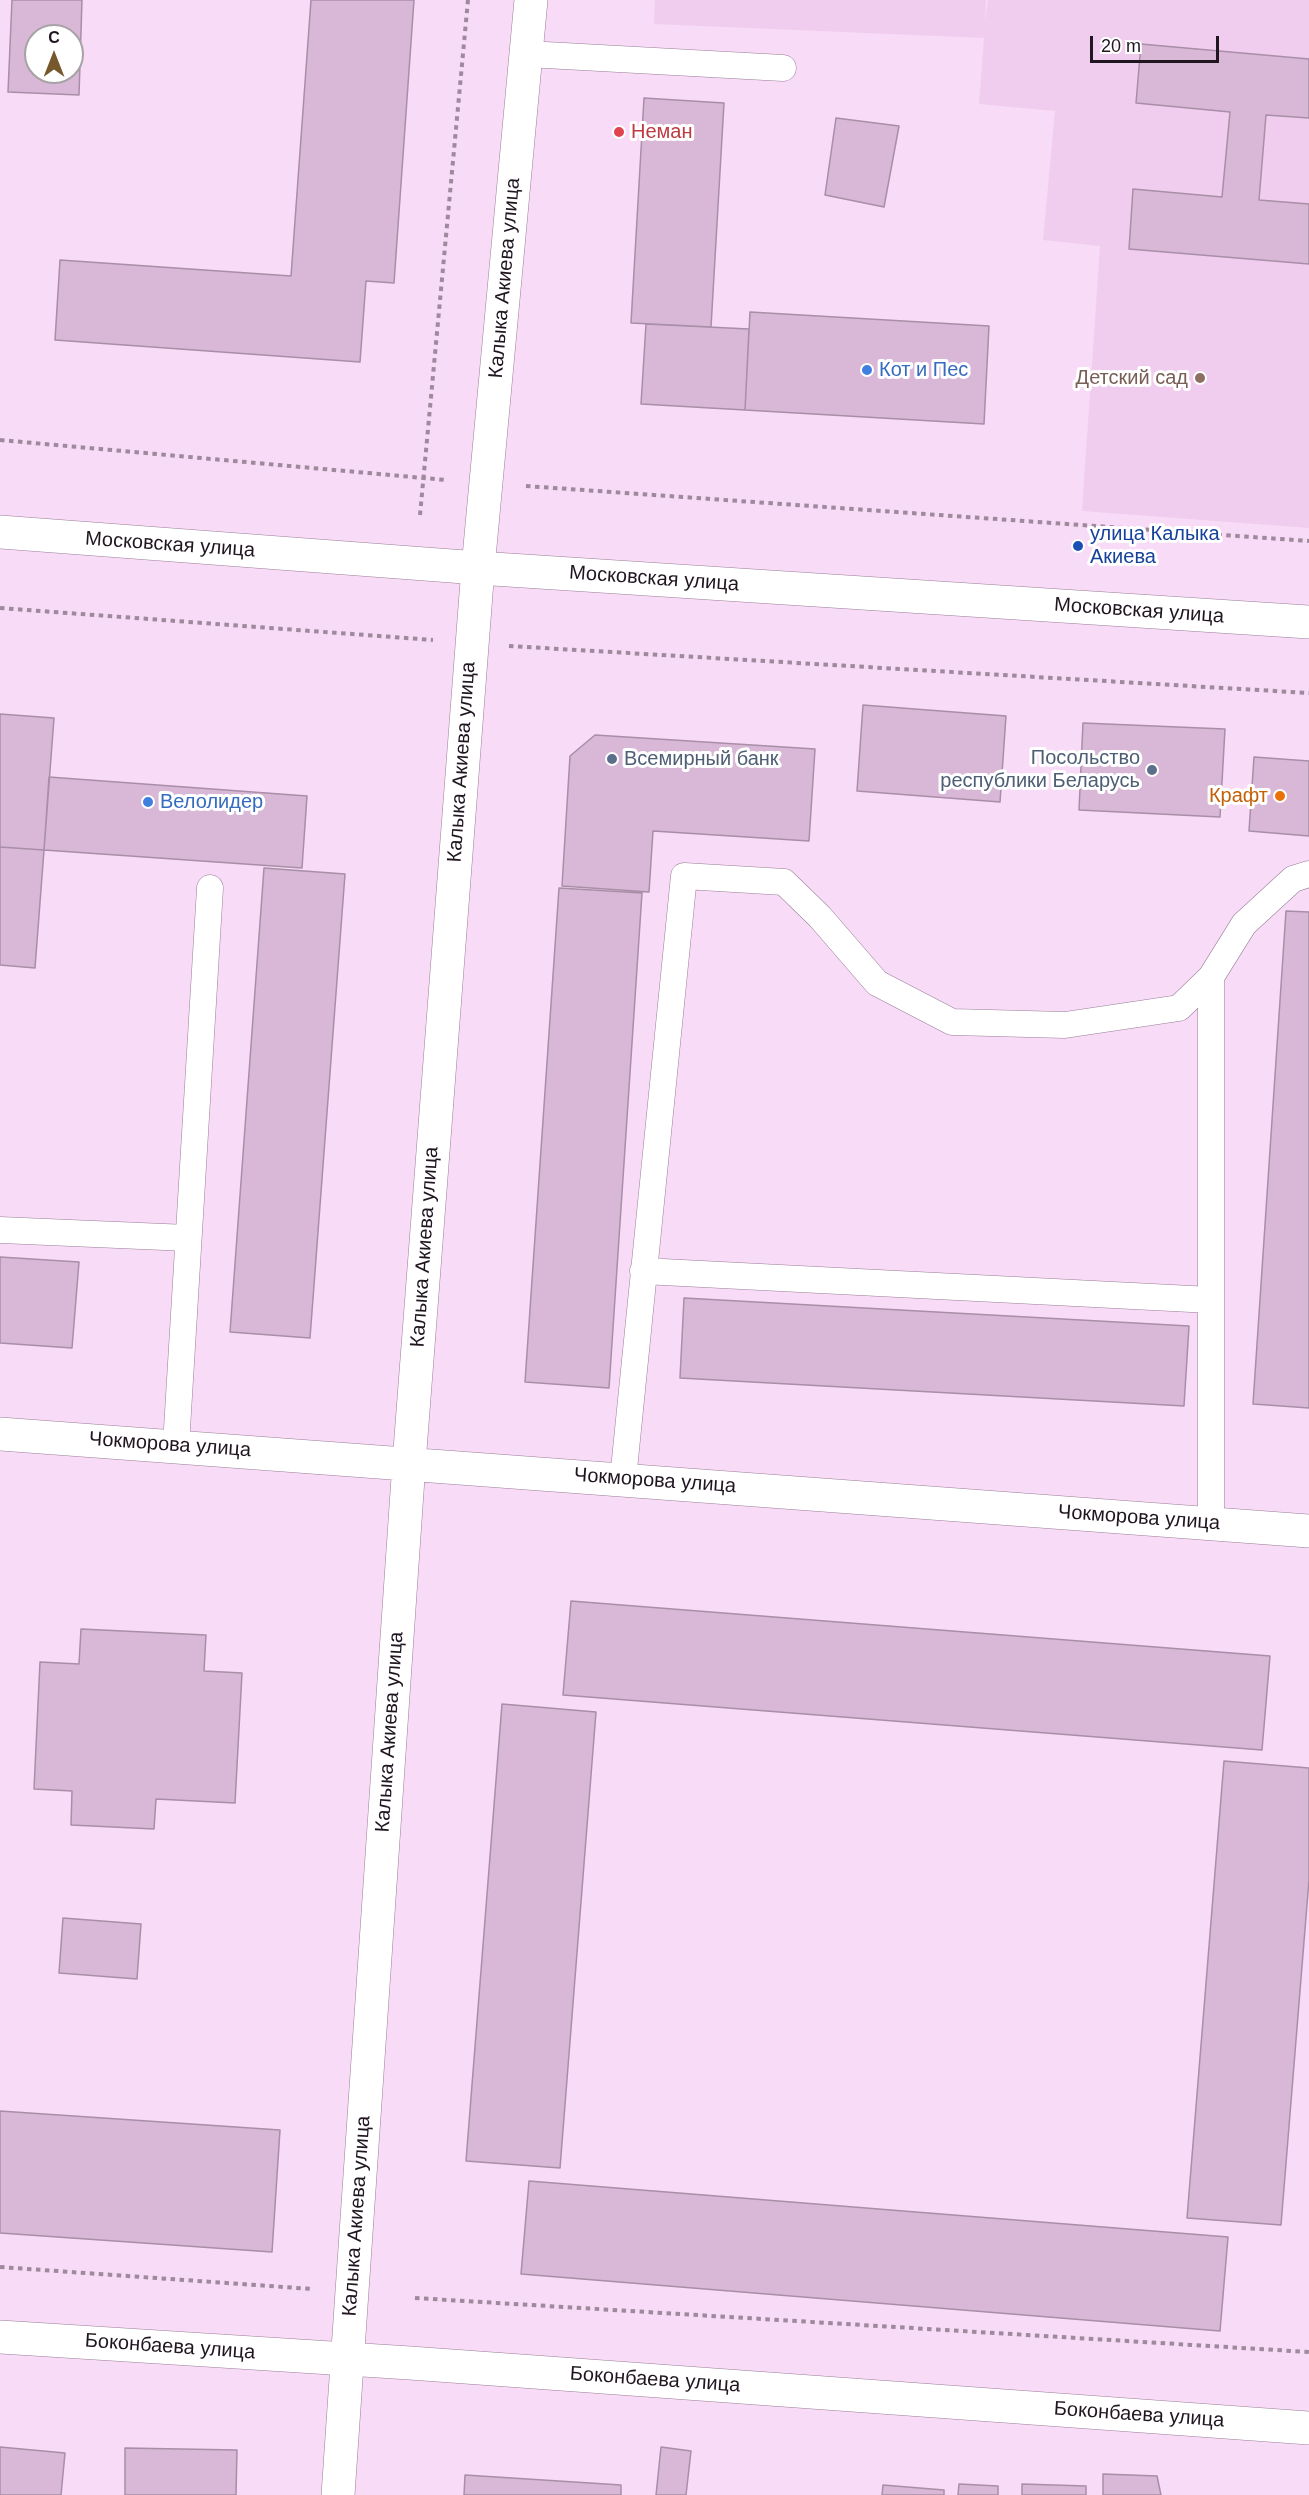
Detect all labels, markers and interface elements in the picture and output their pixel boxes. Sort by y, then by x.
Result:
north arrow [24,24,84,84]
scale bar [1093,24,1222,62]
text: С [48,29,60,46]
text: 20 m [1101,36,1141,56]
place label: Неман [631,120,692,144]
marker: Неман [612,125,626,139]
street label: Калыка Акиева улица [484,177,526,379]
place label: Кот и Пес [879,358,968,382]
marker: Кот и Пес [860,363,874,377]
place label: Детский сад [1076,366,1188,390]
marker: Детский сад [1193,371,1207,385]
place label: улица Калыка Акиева [1090,522,1220,569]
street label: Московская улица [84,527,256,563]
marker: улица Калыка Акиева [1071,539,1085,553]
street label: Московская улица [568,561,740,597]
street label: Московская улица [1053,593,1225,629]
street label: Калыка Акиева улица [443,661,481,863]
place label: Посольство республики Беларусь [940,746,1140,793]
place label: Всемирный банк [624,747,779,771]
marker: Всемирный банк [605,752,619,766]
marker: Посольство республики Беларусь [1145,763,1159,777]
place label: Крафт [1209,784,1268,808]
marker: Крафт [1273,789,1287,803]
place label: Велолидер [160,790,263,814]
marker: Велолидер [141,795,155,809]
street label: Калыка Акиева улица [406,1146,444,1348]
street label: Чокморова улица [88,1427,252,1463]
street label: Чокморова улица [573,1463,737,1499]
street label: Чокморова улица [1057,1500,1221,1536]
street label: Калыка Акиева улица [371,1631,409,1833]
street label: Калыка Акиева улица [338,2115,376,2317]
street label: Боконбаева улица [84,2329,256,2365]
street label: Боконбаева улица [569,2362,741,2398]
street label: Боконбаева улица [1053,2397,1225,2433]

